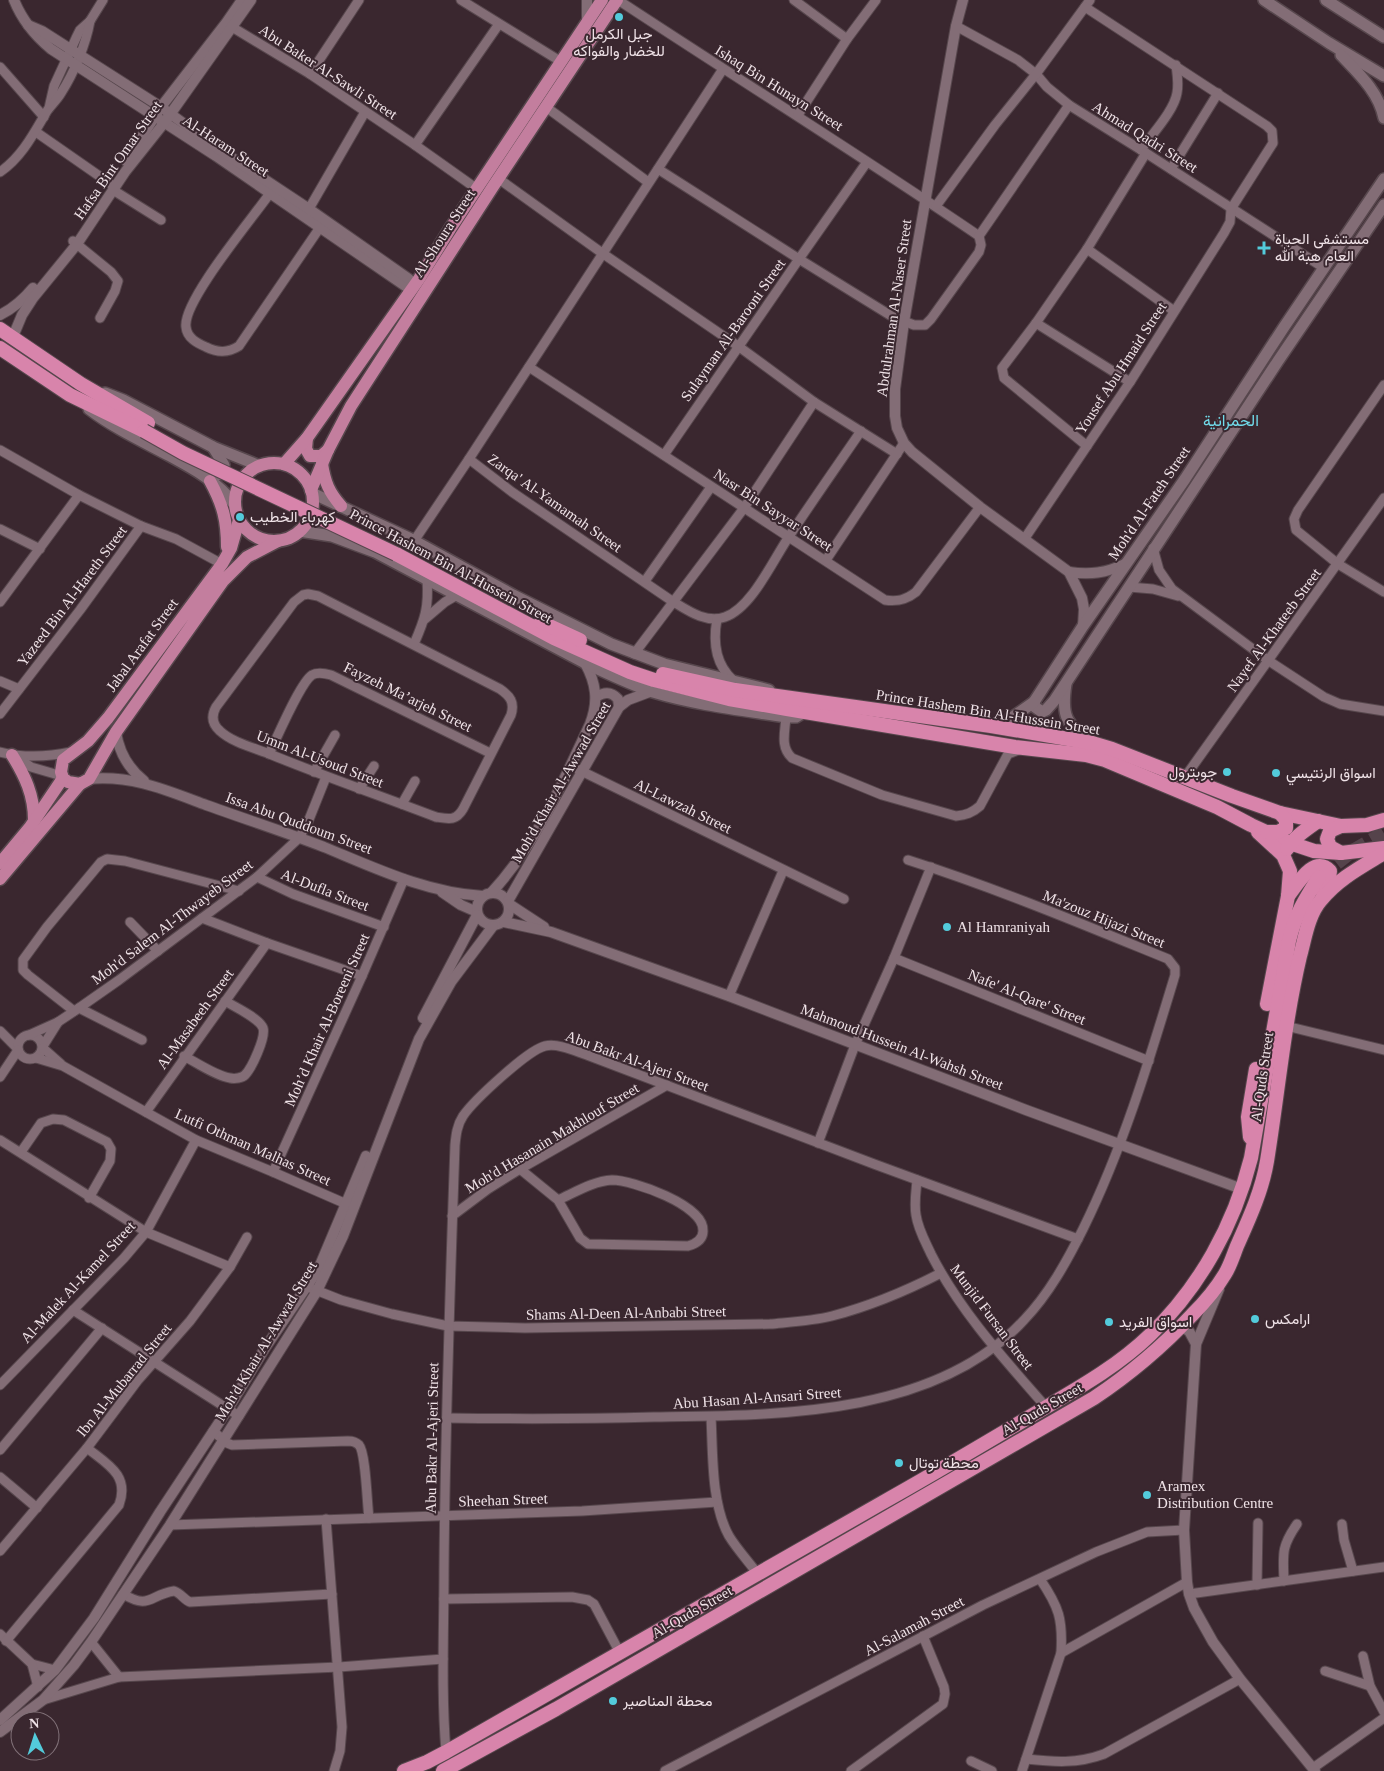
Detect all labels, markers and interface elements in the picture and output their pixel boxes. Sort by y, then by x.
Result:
marker: جبل الكرمل للخضار والفواكه [613,11,625,23]
street label: Abu Baker Al-Sawli Street [256,21,401,123]
place label: جبل الكرمل للخضار والفواكه [573,26,665,60]
street label: Ishaq Bin Hunayn Street [712,42,847,134]
street label: Hafsa Bint Omar Street [71,97,166,222]
street label: Ahmad Qadri Street [1090,98,1201,176]
street label: Al-Haram Street [180,112,273,180]
street label: Al-Shoura Street [410,185,479,280]
street label: Abdulrahman Al-Naser Street [874,217,915,398]
place label: مستشفى الحياة العام هبة الله [1275,231,1369,266]
marker: مستشفى الحياة العام هبة الله [1257,241,1271,255]
street label: Sulayman Al-Barooni Street [678,255,789,404]
street label: Yousef Abu Hmaid Street [1072,298,1170,437]
district label: الحمرانية [1203,412,1259,431]
street label: Moh'd Al-Fateh Street [1105,442,1193,563]
street label: Zarqa' Al-Yamamah Street [485,451,626,556]
street label: Nasr Bin Sayyar Street [711,466,836,555]
street label: Prince Hashem Bin Al-Hussein Street [347,506,556,627]
place label: كهرباء الخطيب [250,509,336,526]
marker: كهرباء الخطيب [234,511,246,523]
street label: Yazeed Bin Al-Hareth Street [14,522,130,669]
street label: Nayef Al-Khateeb Street [1224,565,1325,695]
street label: Jabal Arafat Street [103,595,182,695]
street label: Fayzeh Ma’arjeh Street [341,659,476,735]
street label: Prince Hashem Bin Al-Hussein Street [875,686,1102,738]
street label: Moh'd Khair Al-Awwad Street [508,698,614,865]
street label: Umm Al-Usoud Street [254,727,387,791]
place label: جوبترول [1169,764,1217,781]
place label: اسواق الرنتيسي [1286,765,1376,786]
marker: جوبترول [1221,766,1233,778]
marker: اسواق الرنتيسي [1270,767,1282,779]
street label: Al-Lawzah Street [632,776,735,837]
street label: Issa Abu Quddoum Street [224,789,375,857]
street label: Moh'd Salem Al-Thwayeb Street [88,856,256,988]
street label: Al-Dufla Street [279,866,372,914]
street label: Ma'zouz Hijazi Street [1041,887,1168,951]
place label: Al Hamraniyah [957,919,1050,935]
marker: Al Hamraniyah [941,921,953,933]
street label: Moh’d Khair Al-Boreeni Street [281,930,373,1109]
street label: Al-Masabeeh Street [153,965,237,1072]
street label: Nafe' Al-Qare' Street [966,966,1089,1028]
street label: Mahmoud Hussein Al-Wahsh Street [798,1001,1006,1093]
street label: Abu Bakr Al-Ajeri Street [563,1028,712,1095]
street label: Al-Quds Street [1248,1030,1276,1123]
street label: Moh'd Hasanain Makhlouf Street [462,1079,642,1196]
street label: Lutfi Othman Malhas Street [173,1105,334,1189]
street label: Al-Malek Al-Kamel Street [18,1217,139,1346]
street label: Moh'd Khair Al-Awwad Street [212,1258,321,1424]
street label: Munjid Fursan Street [947,1261,1037,1373]
street label: Shams Al-Deen Al-Anbabi Street [526,1303,727,1323]
place label: ارامكس [1265,1311,1310,1329]
marker: ارامكس [1249,1313,1261,1325]
place label: اسواق الفريد [1119,1314,1192,1331]
marker: اسواق الفريد [1103,1316,1115,1328]
street label: Ibn Al-Mubarrad Street [73,1320,175,1440]
street label: Abu Bakr Al-Ajeri Street [423,1361,441,1514]
street label: Al-Quds Street [999,1379,1086,1439]
street label: Abu Hasan Al-Ansari Street [672,1384,843,1412]
place label: محطة توتال [909,1455,979,1472]
marker: محطة توتال [893,1457,905,1469]
place label: Aramex Distribution Centre [1157,1478,1274,1511]
marker: Aramex Distribution Centre [1141,1489,1153,1501]
street label: Sheehan Street [458,1490,549,1510]
street label: Al-Quds Street [649,1582,736,1642]
street label: Al-Salamah Street [862,1593,967,1659]
place label: محطة المناصير [622,1693,713,1710]
marker: محطة المناصير [607,1695,619,1707]
north arrow [10,1711,60,1761]
text: N [29,1716,40,1731]

